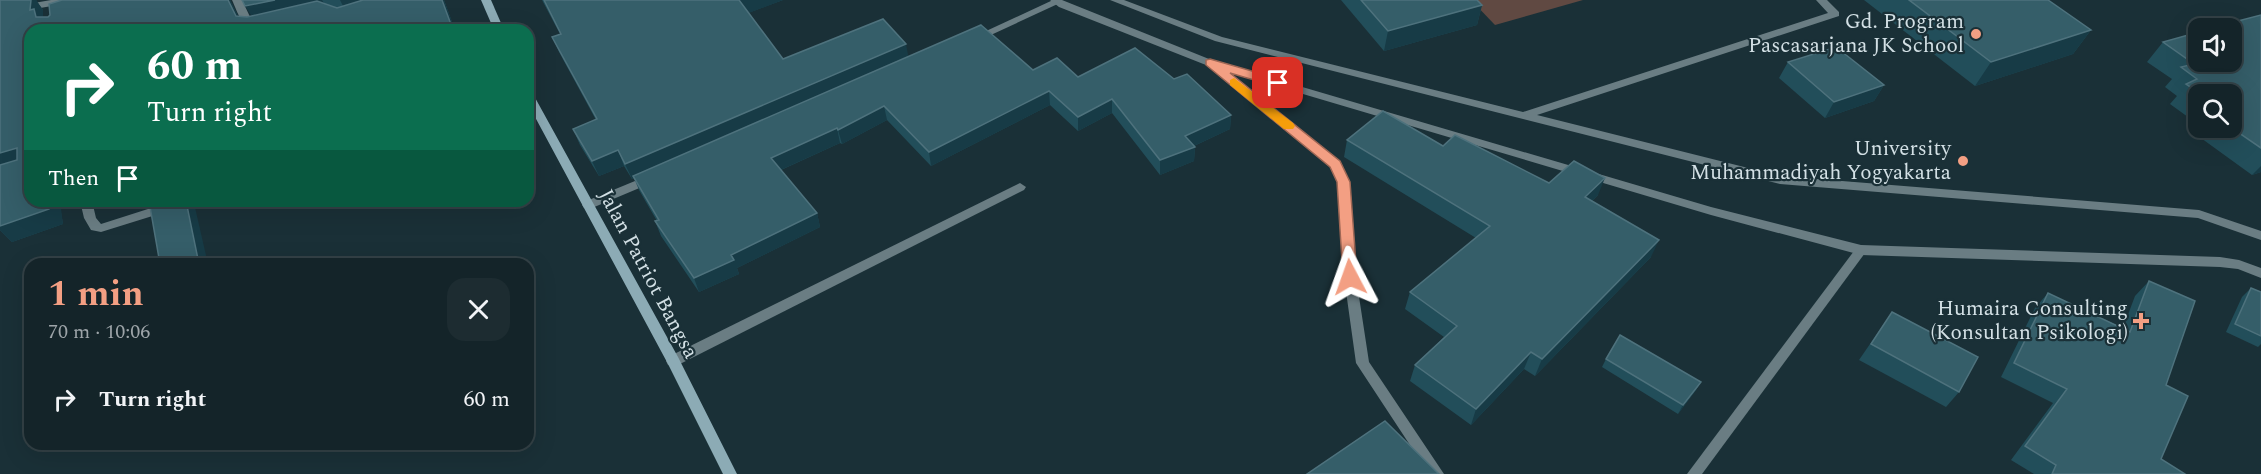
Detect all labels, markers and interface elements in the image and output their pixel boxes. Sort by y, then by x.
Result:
place label: Gd. Program Pascasarjana JK School [1748,6,1964,62]
map controls [2188,18,2242,138]
button: sound [2188,18,2242,72]
marker: Gd. Program Pascasarjana JK School [1969,27,1983,41]
text: 60 m [147,35,242,98]
icon: right [48,48,126,126]
pin [1252,57,1303,108]
icon: arrive [1261,66,1294,99]
button: search [2188,84,2242,138]
text: Turn right [147,92,272,134]
place label: University Muhammadiyah Yogyakarta [1690,133,1952,189]
marker: University Muhammadiyah Yogyakarta [1956,154,1970,168]
text: Then [48,162,99,195]
icon: arrive [111,162,144,195]
street label: Jalan Patriot Bangsa [590,183,707,365]
position arrow [1318,245,1382,309]
text: 1 min [48,267,144,322]
button: close [447,278,510,341]
place label: Humaira Consulting (Konsultan Psikologi) [1930,293,2128,349]
marker: Humaira Consulting (Konsultan Psikologi) [2132,312,2150,330]
text: 70 m · 10:06 [48,317,150,347]
icon: right [48,383,81,416]
text: Turn right [99,383,206,416]
text: 60 m [464,383,510,416]

